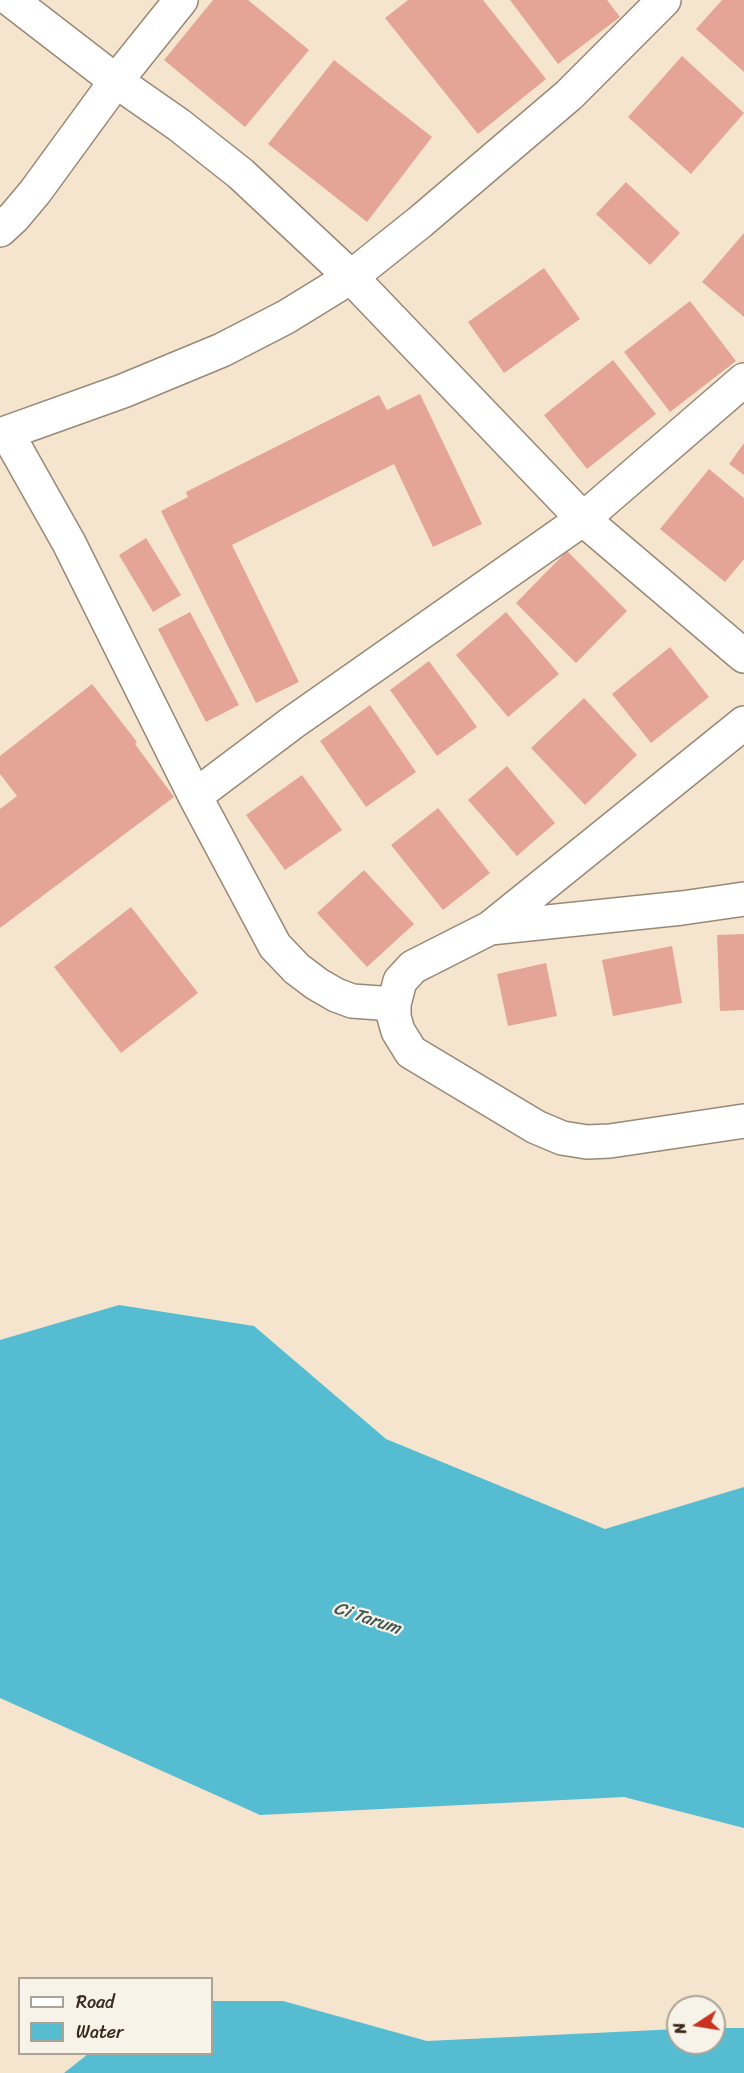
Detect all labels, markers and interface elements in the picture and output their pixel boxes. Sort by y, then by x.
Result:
water label: Ci Tarum [331,1598,403,1640]
legend [18,1977,213,2055]
text: Road [76,1986,115,2018]
north arrow [666,1995,726,2055]
text: Water [76,2016,123,2048]
text: N [665,2020,695,2037]

